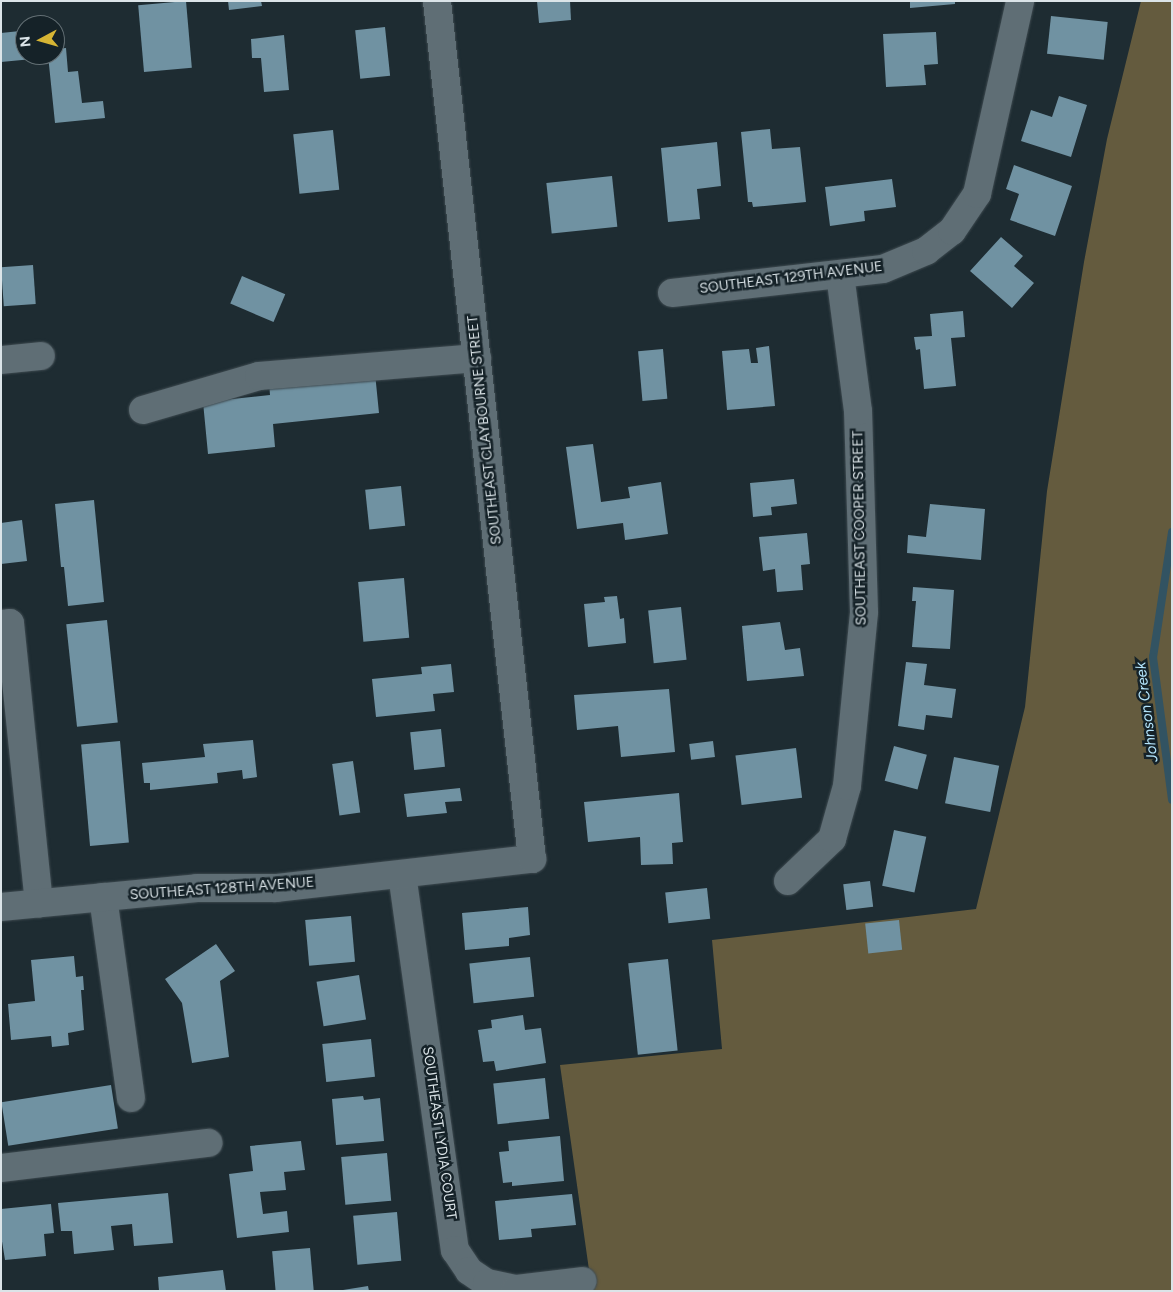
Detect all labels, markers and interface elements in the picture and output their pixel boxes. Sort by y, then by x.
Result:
north arrow [15,15,65,65]
text: N [17,35,35,48]
street label: SOUTHEAST 129TH AVENUE [699,258,883,298]
street label: SOUTHEAST CLAYBOURNE STREET [465,315,505,545]
street label: SOUTHEAST COOPER STREET [850,430,870,626]
water label: Johnson Creek [1132,661,1162,763]
street label: SOUTHEAST 128TH AVENUE [129,874,315,904]
street label: SOUTHEAST LYDIA COURT [419,1046,459,1220]

